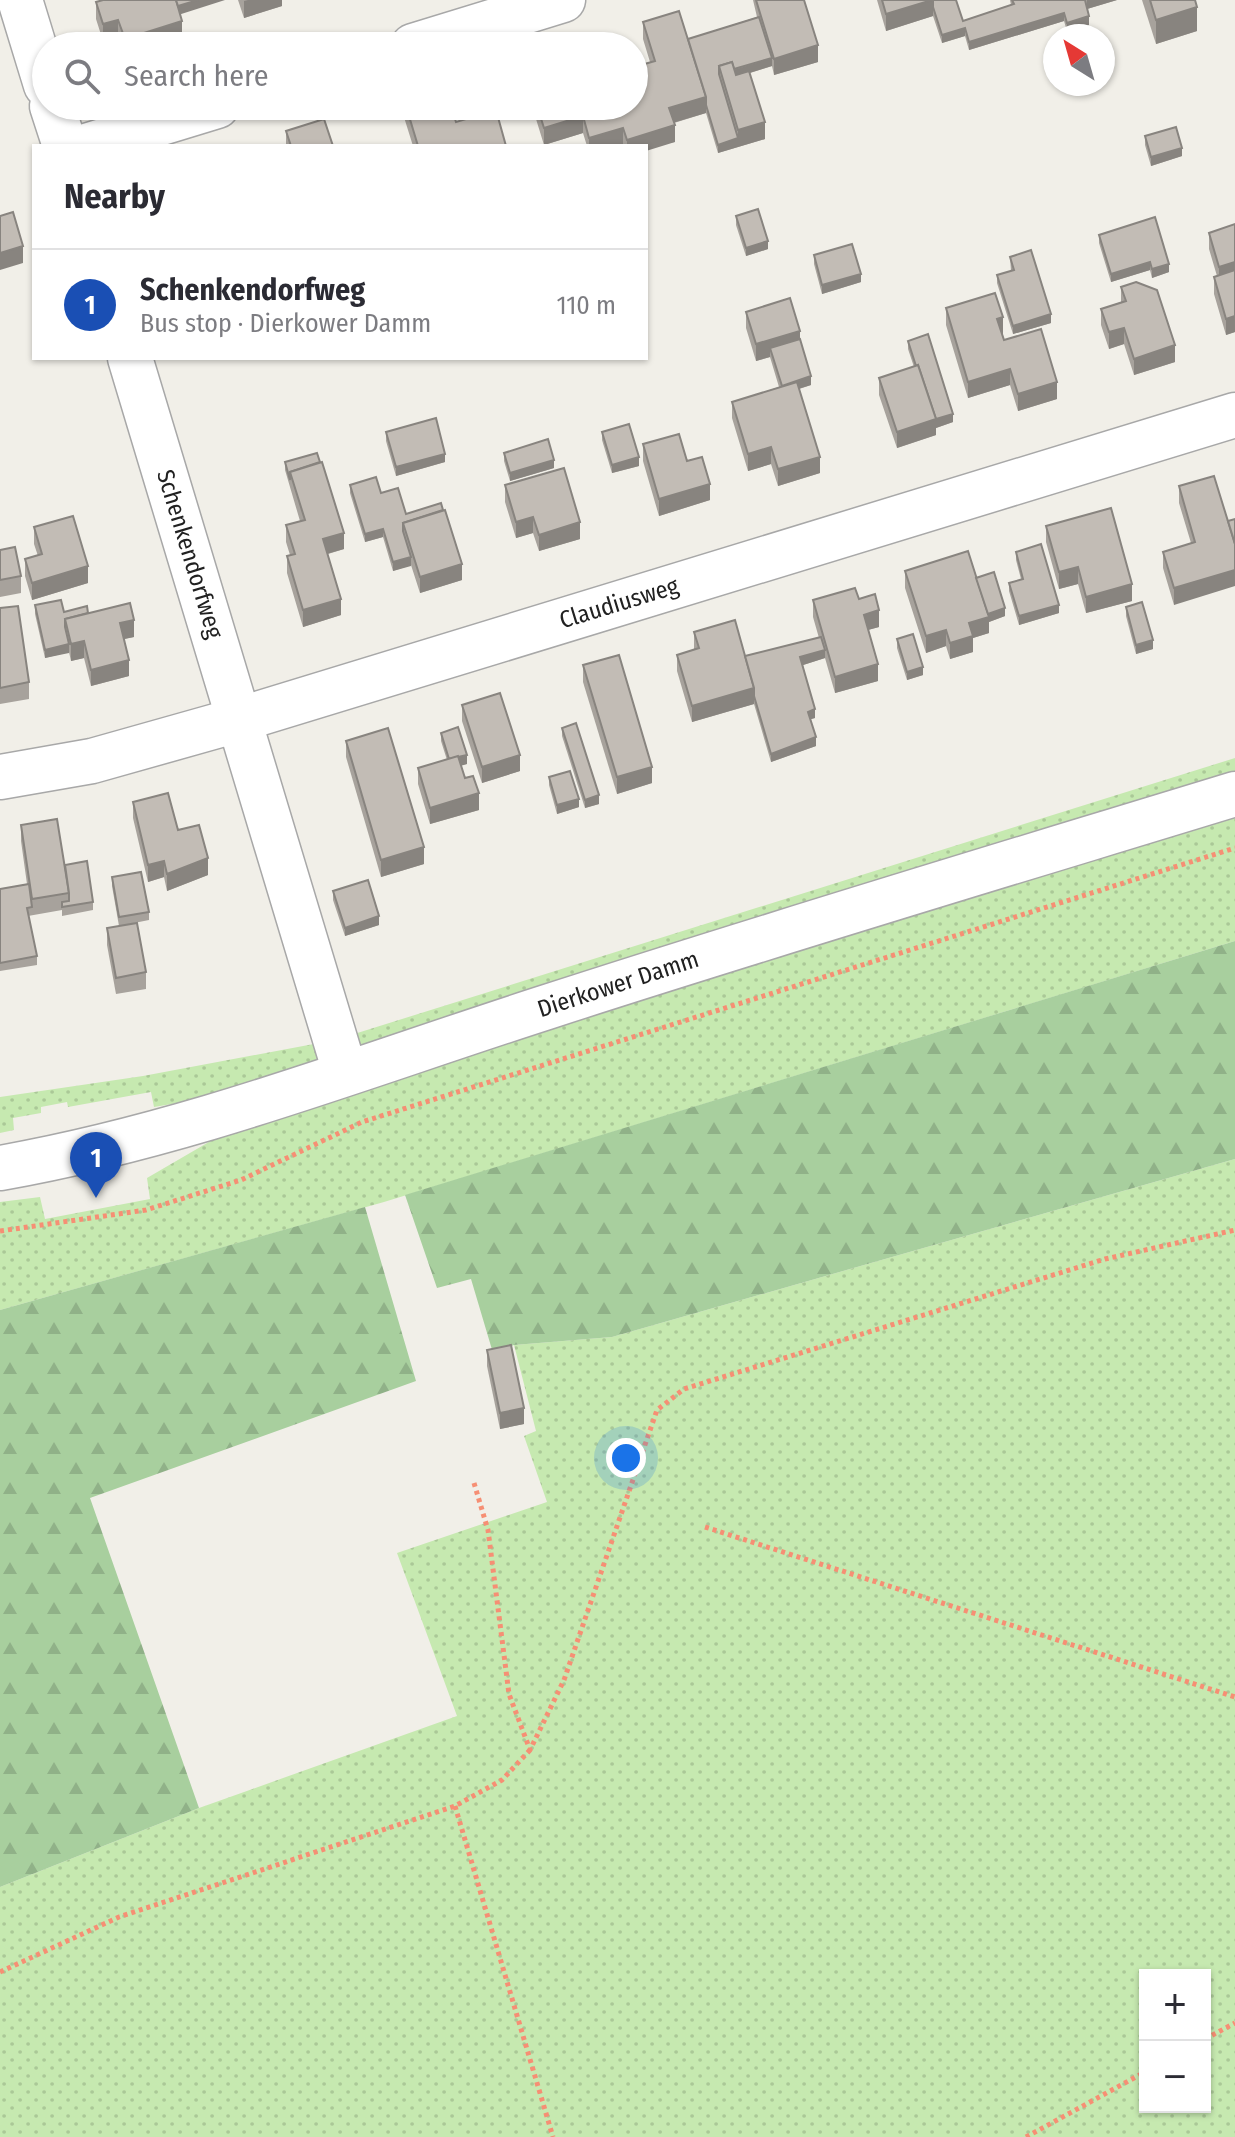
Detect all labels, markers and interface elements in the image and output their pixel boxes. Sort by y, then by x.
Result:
north arrow [1043,24,1115,96]
search box [32,32,648,120]
icon: search [60,54,104,98]
text: Search here [124,58,269,94]
text: Nearby [64,176,165,217]
text: Schenkendorfweg [140,272,365,308]
text: 1 [85,290,96,321]
text: 110 m [556,290,616,321]
text: Bus stop · Dierkower Damm [140,308,431,339]
street label: Schenkendorfweg [151,466,229,642]
street label: Claudiusweg [556,571,683,634]
street label: Dierkower Damm [534,945,702,1023]
pin: 1 [70,1132,122,1198]
your location [606,1438,646,1478]
map controls [1139,1969,1211,2113]
button: + [1139,1969,1211,2041]
button: − [1139,2041,1211,2113]

